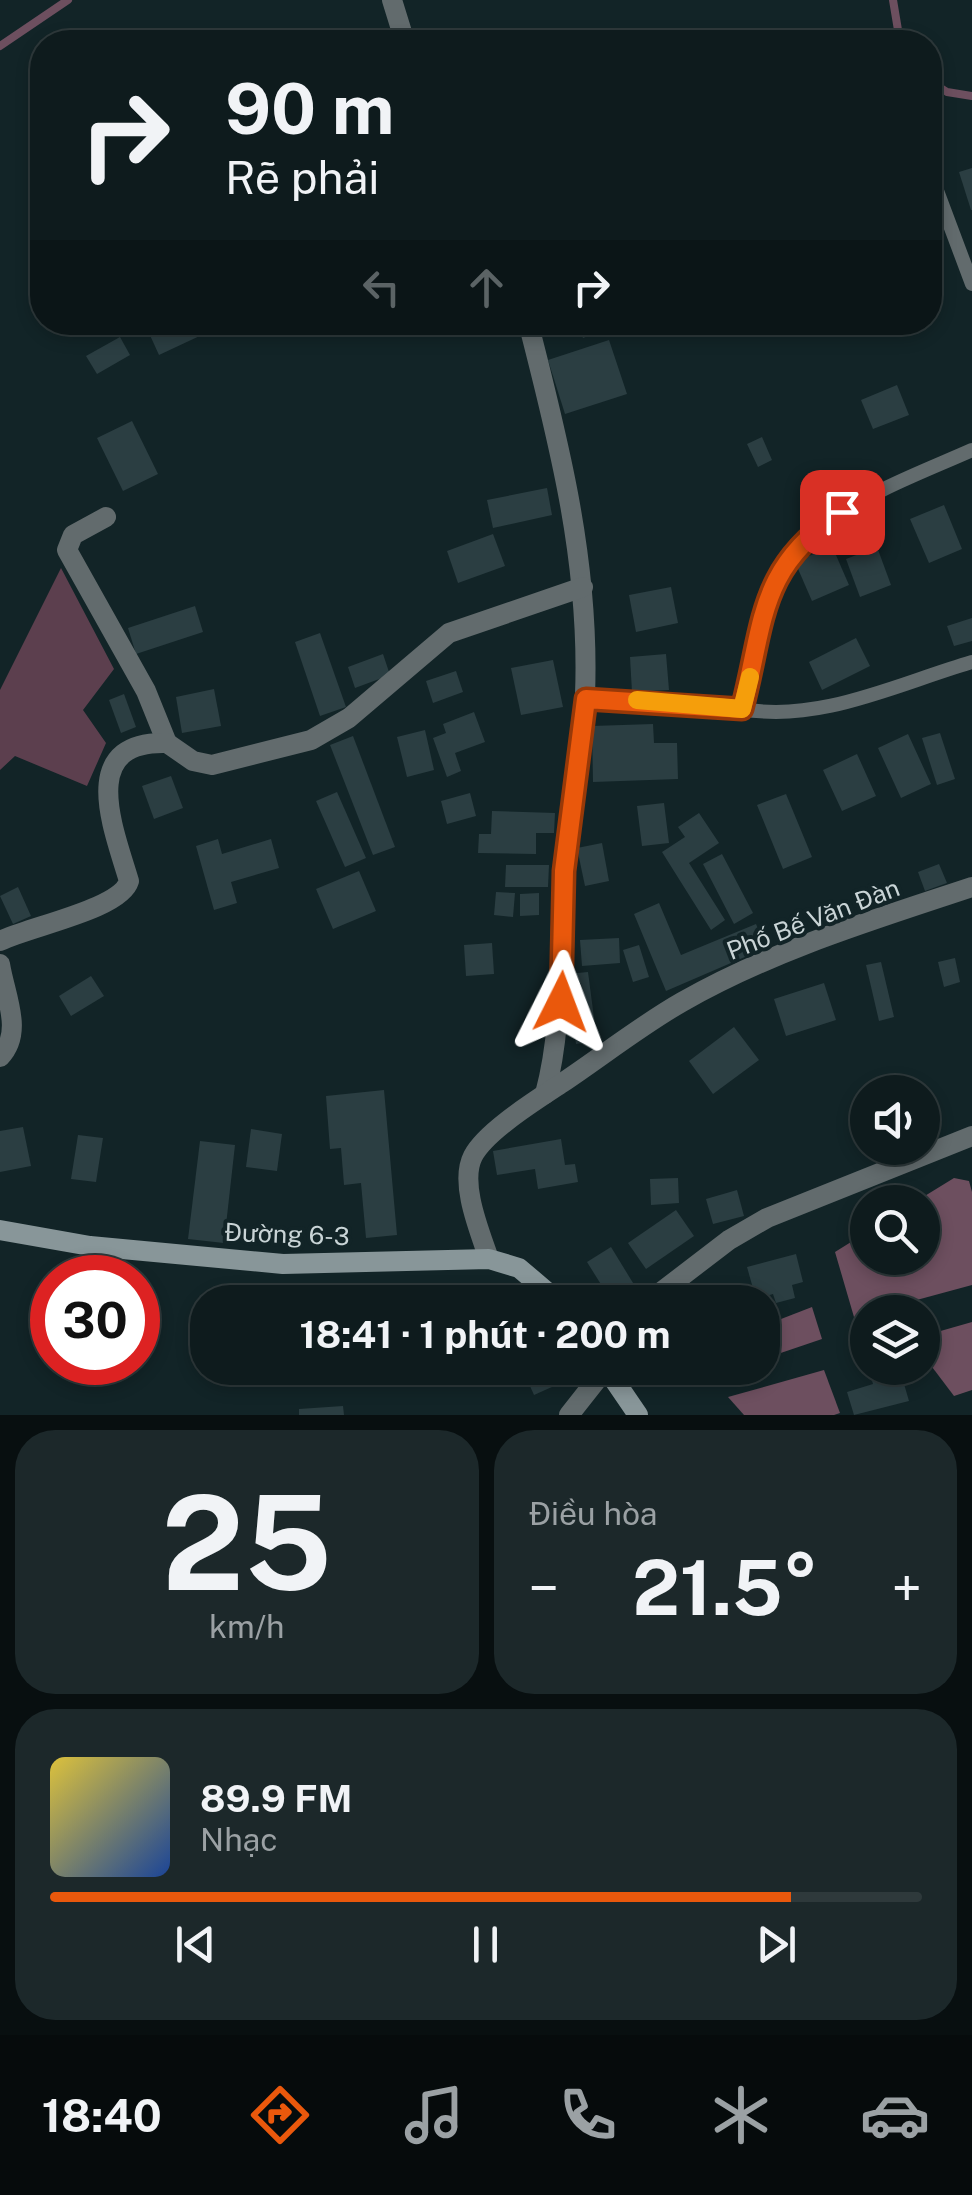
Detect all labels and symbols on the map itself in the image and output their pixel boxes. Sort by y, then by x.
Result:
pin [800,470,885,555]
street label: Phố Bế Văn Đàn [722,872,904,966]
position arrow [509,950,613,1054]
street label: Đường 6-3 [224,1217,350,1251]
speed limit sign: 30 [30,1255,160,1385]

